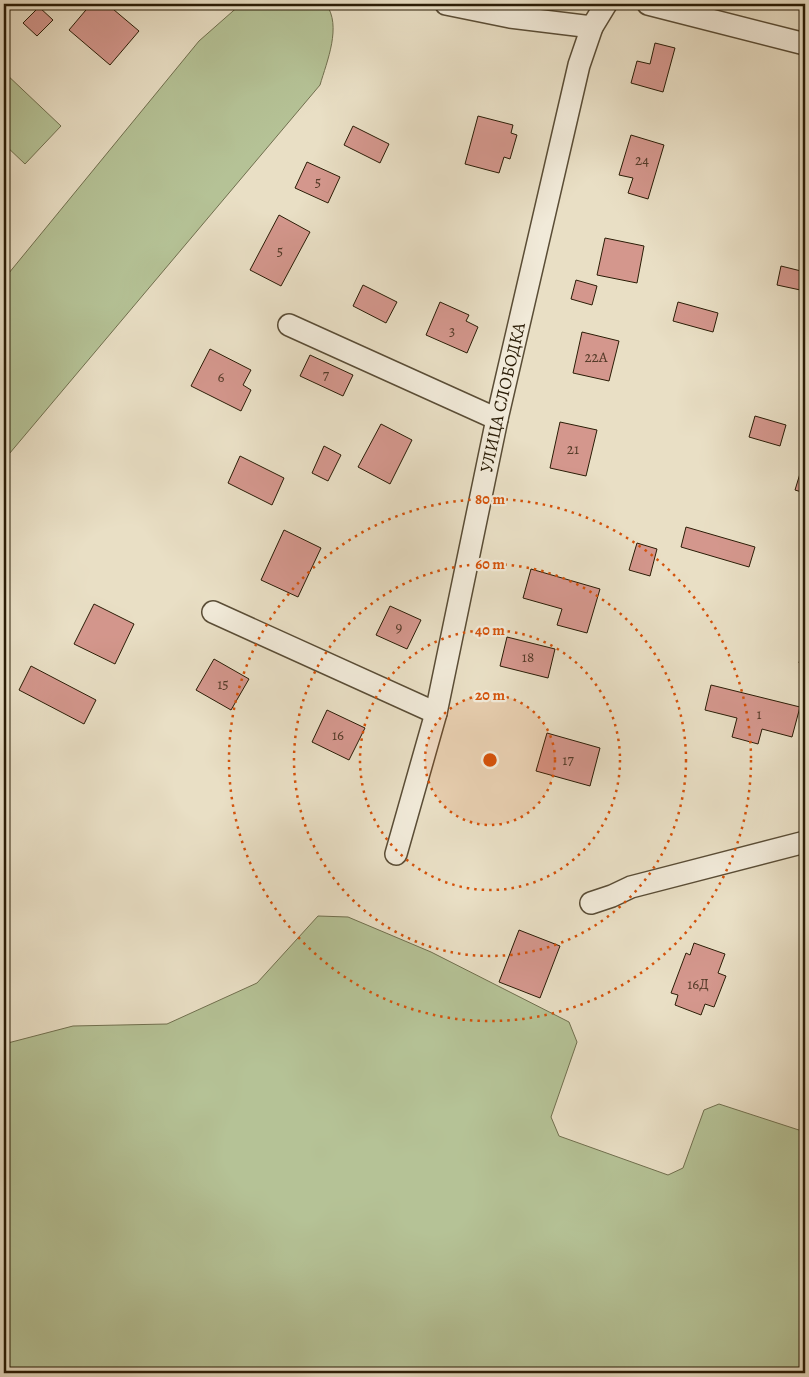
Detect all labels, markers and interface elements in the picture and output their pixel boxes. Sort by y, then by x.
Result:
house number: 24 [635,150,649,170]
house number: 5 [315,172,321,192]
house number: 5 [277,241,283,261]
street label: УЛИЦА СЛОБОДКА [474,320,531,475]
house number: 3 [449,321,455,341]
house number: 22А [584,347,608,367]
house number: 7 [323,365,330,385]
house number: 6 [218,367,225,387]
house number: 21 [567,439,579,459]
text: 80 m [475,489,505,509]
text: 60 m [475,554,505,574]
house number: 9 [396,617,403,637]
text: 40 m [475,620,505,640]
house number: 18 [522,647,534,667]
house number: 15 [217,674,229,694]
text: 20 m [475,685,505,705]
house number: 1 [756,704,762,724]
house number: 16 [332,725,344,745]
house number: 17 [562,750,574,770]
centre of rings [481,751,499,769]
house number: 16Д [687,974,709,994]

